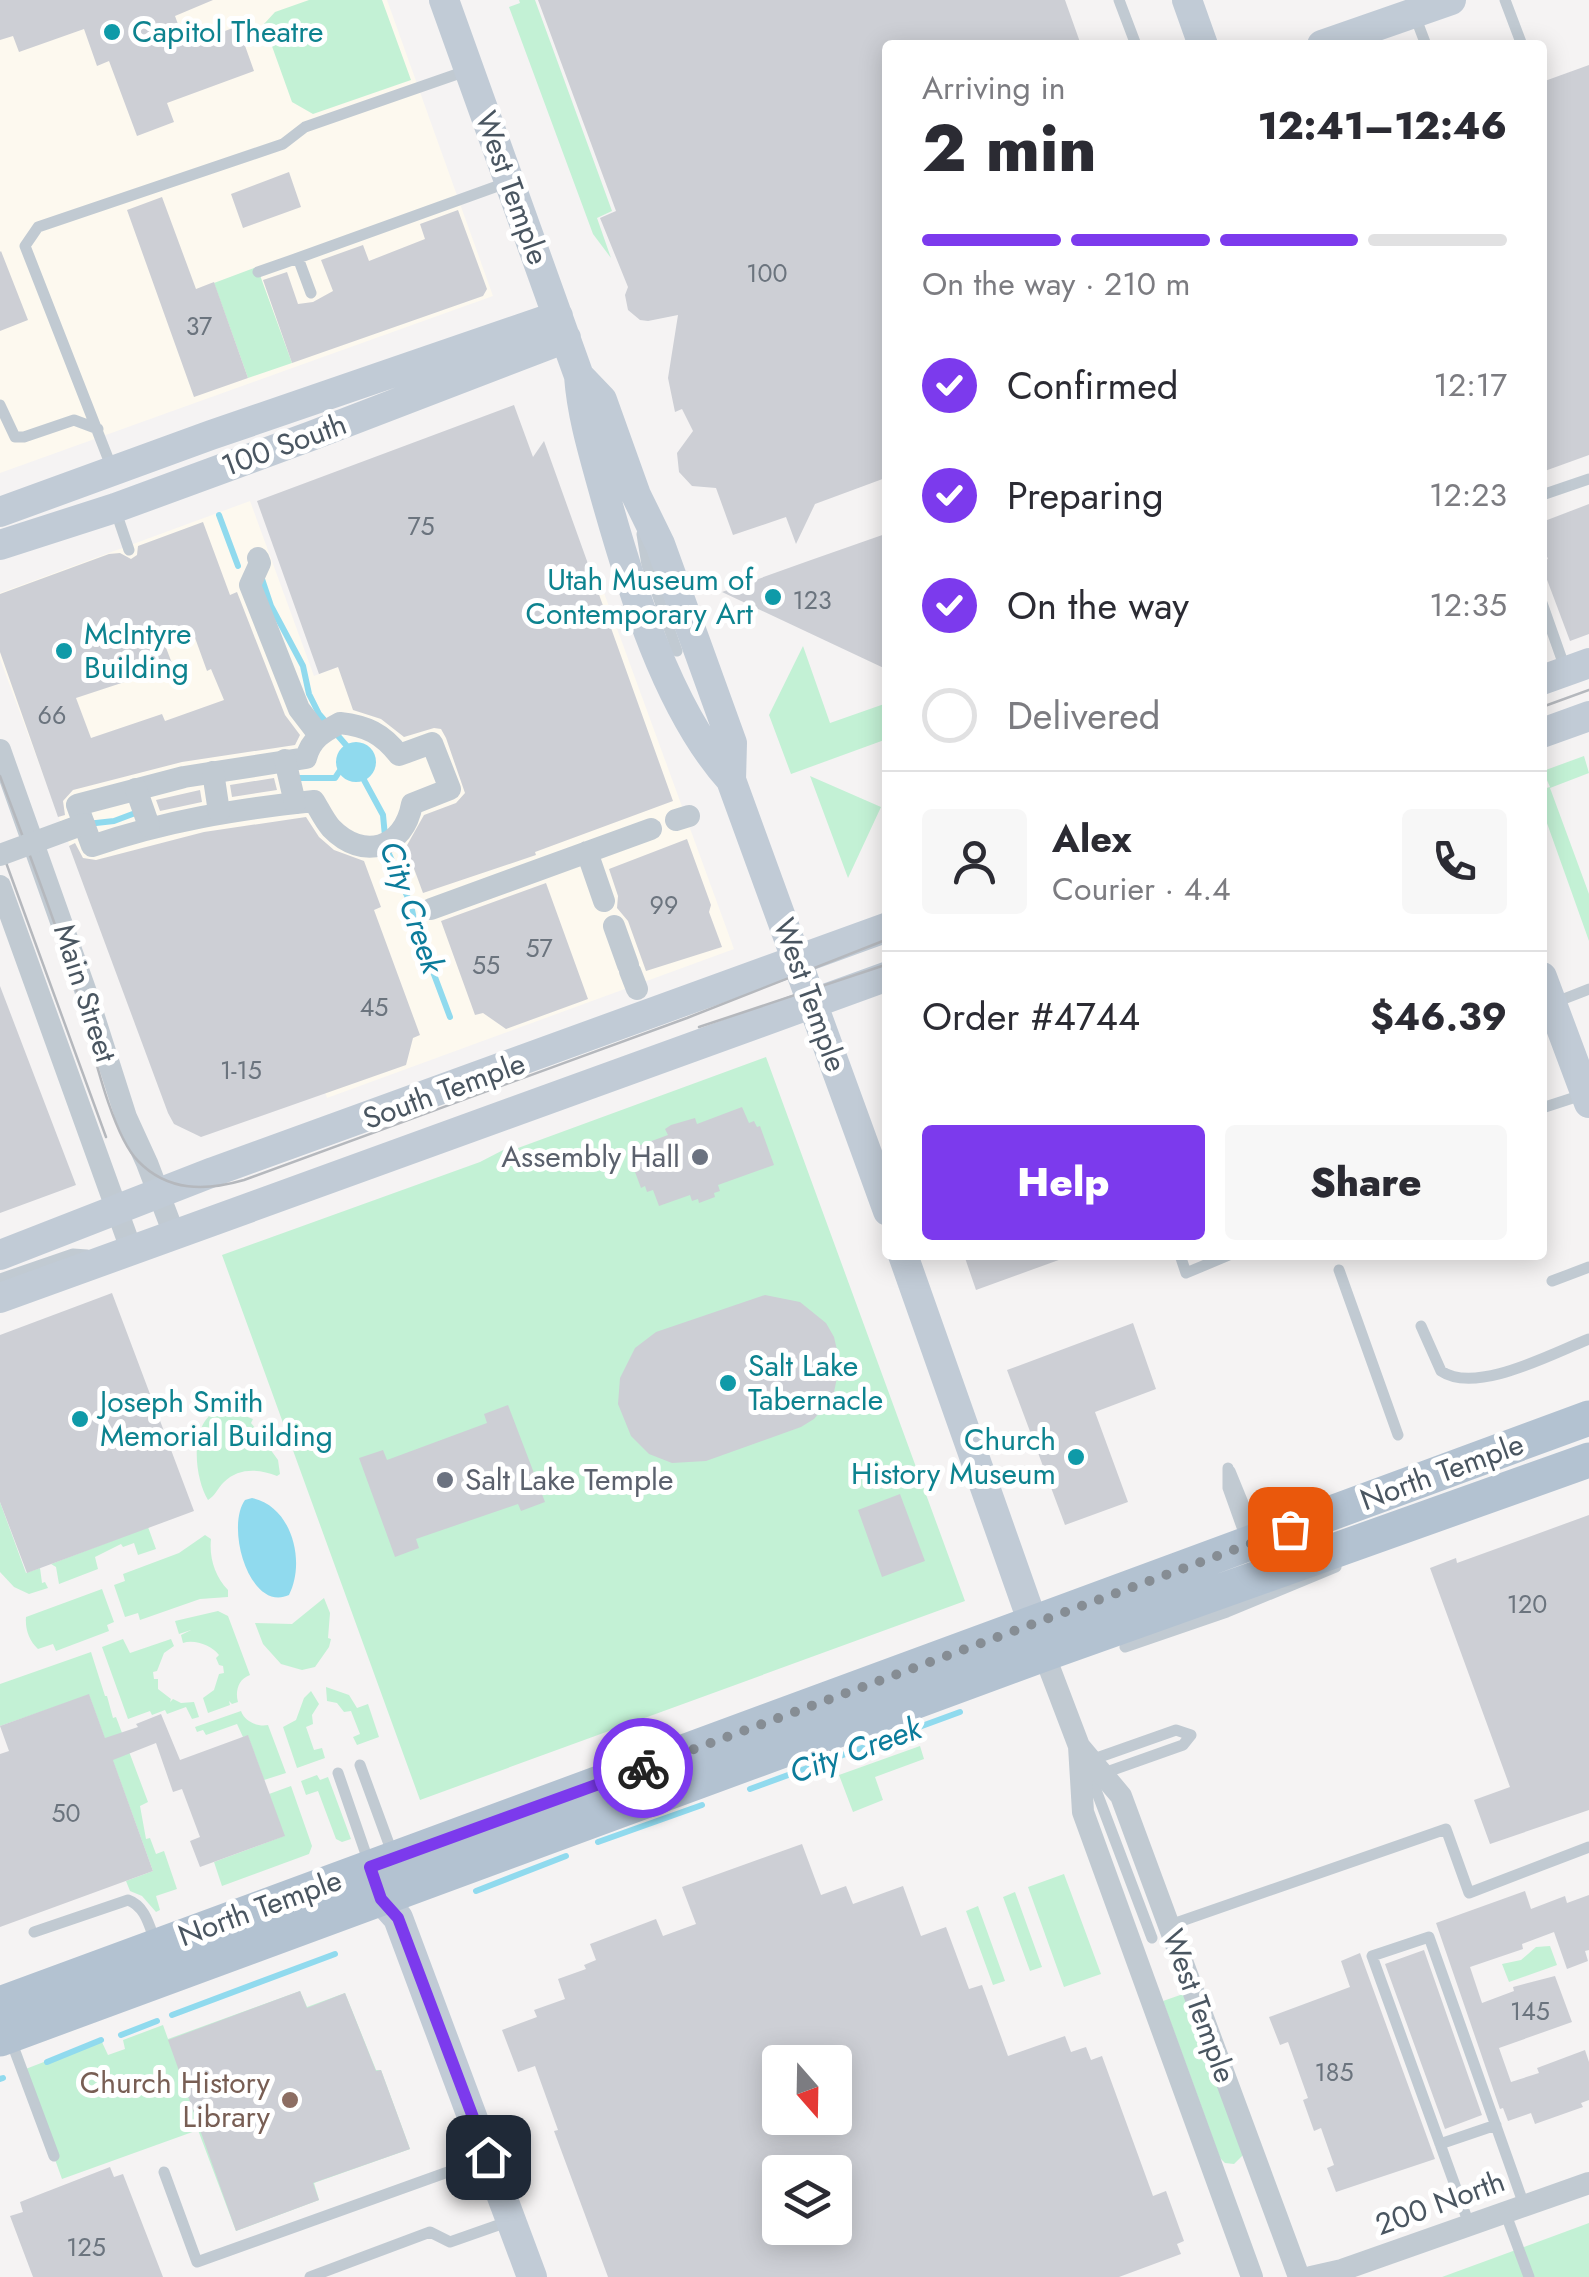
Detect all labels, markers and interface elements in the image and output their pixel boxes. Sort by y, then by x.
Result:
place label: Capitol Theatre [132,10,323,53]
marker: Capitol Theatre [101,21,123,43]
text: Arriving in [922,65,1066,111]
text: 12:41–12:46 [1258,98,1507,153]
text: 2 min [922,101,1097,195]
street label: West Temple [465,105,560,270]
house number: 100 [746,255,788,291]
text: On the way · 210 m [922,261,1190,307]
house number: 37 [186,308,212,344]
icon: check [922,358,977,413]
text: Confirmed [1007,358,1178,413]
text: 12:17 [1434,362,1507,408]
street label: 100 South [215,402,352,487]
icon: check [922,468,977,523]
text: Preparing [1007,468,1164,523]
text: 12:23 [1429,472,1507,518]
house number: 75 [407,508,435,544]
place label: Utah Museum of Contemporary Art [525,558,754,635]
icon: check [922,578,977,633]
text: On the way [1007,578,1189,633]
house number: 123 [792,582,832,618]
text: 12:35 [1429,582,1507,628]
marker: Utah Museum of Contemporary Art [762,586,784,608]
place label: McIntyre Building [84,612,191,689]
marker: McIntyre Building [53,640,75,662]
text: Delivered [1007,688,1160,743]
house number: 66 [38,697,66,733]
button: person [922,809,1027,914]
button: phone [1402,809,1507,914]
text: Alex [1052,811,1132,866]
water label: City Creek [368,835,457,981]
text: Courier · 4.4 [1052,866,1231,912]
house number: 99 [650,887,678,923]
street label: West Temple [763,912,858,1077]
street label: Main Street [43,918,128,1068]
house number: 57 [525,930,553,966]
house number: 55 [472,947,500,983]
house number: 45 [360,989,388,1025]
text: Order #4744 [922,989,1140,1044]
text: $46.39 [1370,989,1507,1044]
street label: South Temple [357,1041,531,1140]
house number: 1-15 [220,1052,262,1088]
button: Help [922,1125,1205,1240]
button: Share [1225,1125,1507,1240]
place label: Assembly Hall [501,1135,680,1178]
marker: Assembly Hall [689,1146,711,1168]
place label: Salt Lake Tabernacle [748,1344,883,1421]
marker: Salt Lake Tabernacle [717,1372,739,1394]
place label: Joseph Smith Memorial Building [96,1380,333,1457]
marker: Joseph Smith Memorial Building [69,1408,91,1430]
place label: Church History Museum [851,1418,1056,1495]
street label: North Temple [1354,1422,1530,1521]
marker: Church History Museum [1065,1446,1087,1468]
place label: Salt Lake Temple [465,1458,673,1501]
marker: Salt Lake Temple [434,1469,456,1491]
pin [1248,1487,1333,1572]
icon: bag [1263,1502,1318,1557]
house number: 120 [1507,1586,1547,1622]
water label: City Creek [783,1704,929,1795]
courier [593,1718,693,1818]
icon: bike [616,1741,671,1796]
house number: 50 [51,1795,81,1831]
street label: North Temple [172,1858,348,1957]
street label: West Temple [1152,1923,1247,2088]
house number: 145 [1510,1993,1550,2029]
north arrow [762,2045,852,2135]
map controls [762,2045,852,2245]
house number: 185 [1314,2054,1354,2090]
place label: Church History Library [80,2061,271,2138]
marker: Church History Library [279,2089,301,2111]
pin [446,2115,531,2200]
icon: home [461,2130,516,2185]
button: layers [762,2155,852,2245]
street label: 200 North [1369,2159,1511,2246]
house number: 125 [66,2229,106,2265]

